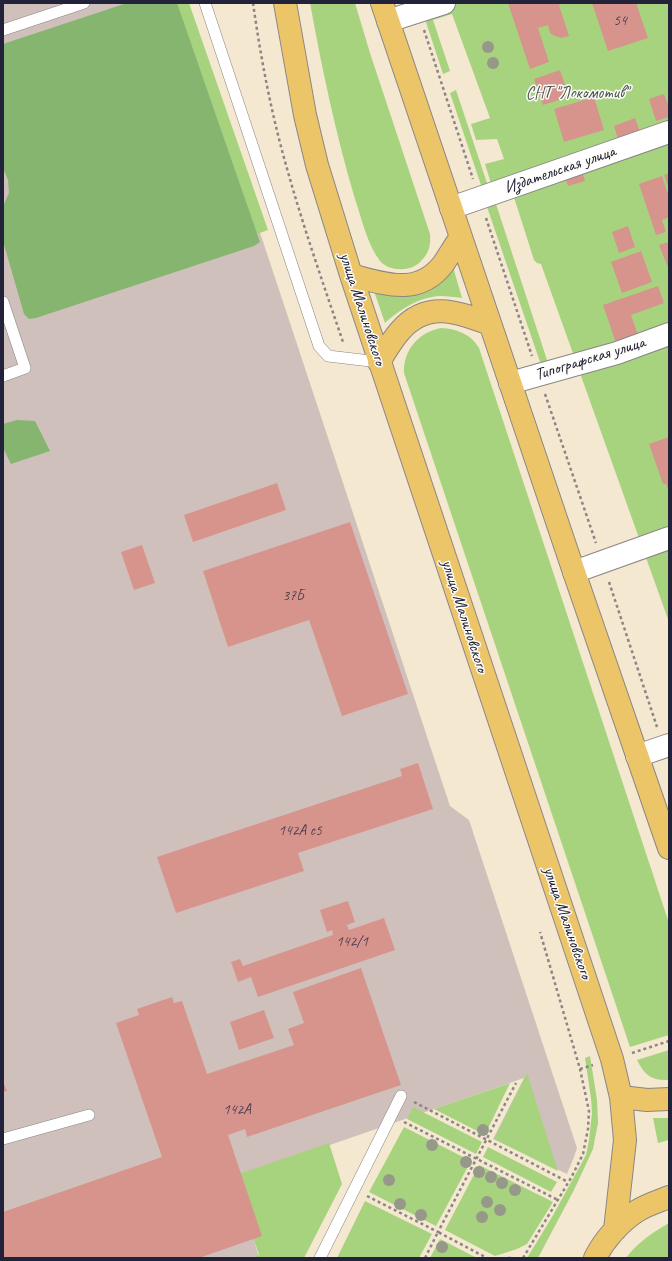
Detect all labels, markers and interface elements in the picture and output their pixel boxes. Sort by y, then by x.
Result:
house number: 54 [613,12,627,30]
park label: СНТ "Локомотив" [526,84,628,104]
street label: Издательская улица [502,141,618,199]
street label: улица Малиновского [334,250,390,368]
street label: Типографская улица [532,333,648,385]
street label: улица Малиновского [436,557,492,675]
house number: 37Б [282,587,304,605]
house number: 142А с5 [278,822,322,840]
street label: улица Малиновского [538,864,596,982]
house number: 142/1 [336,933,368,951]
house number: 142А [223,1101,251,1119]

